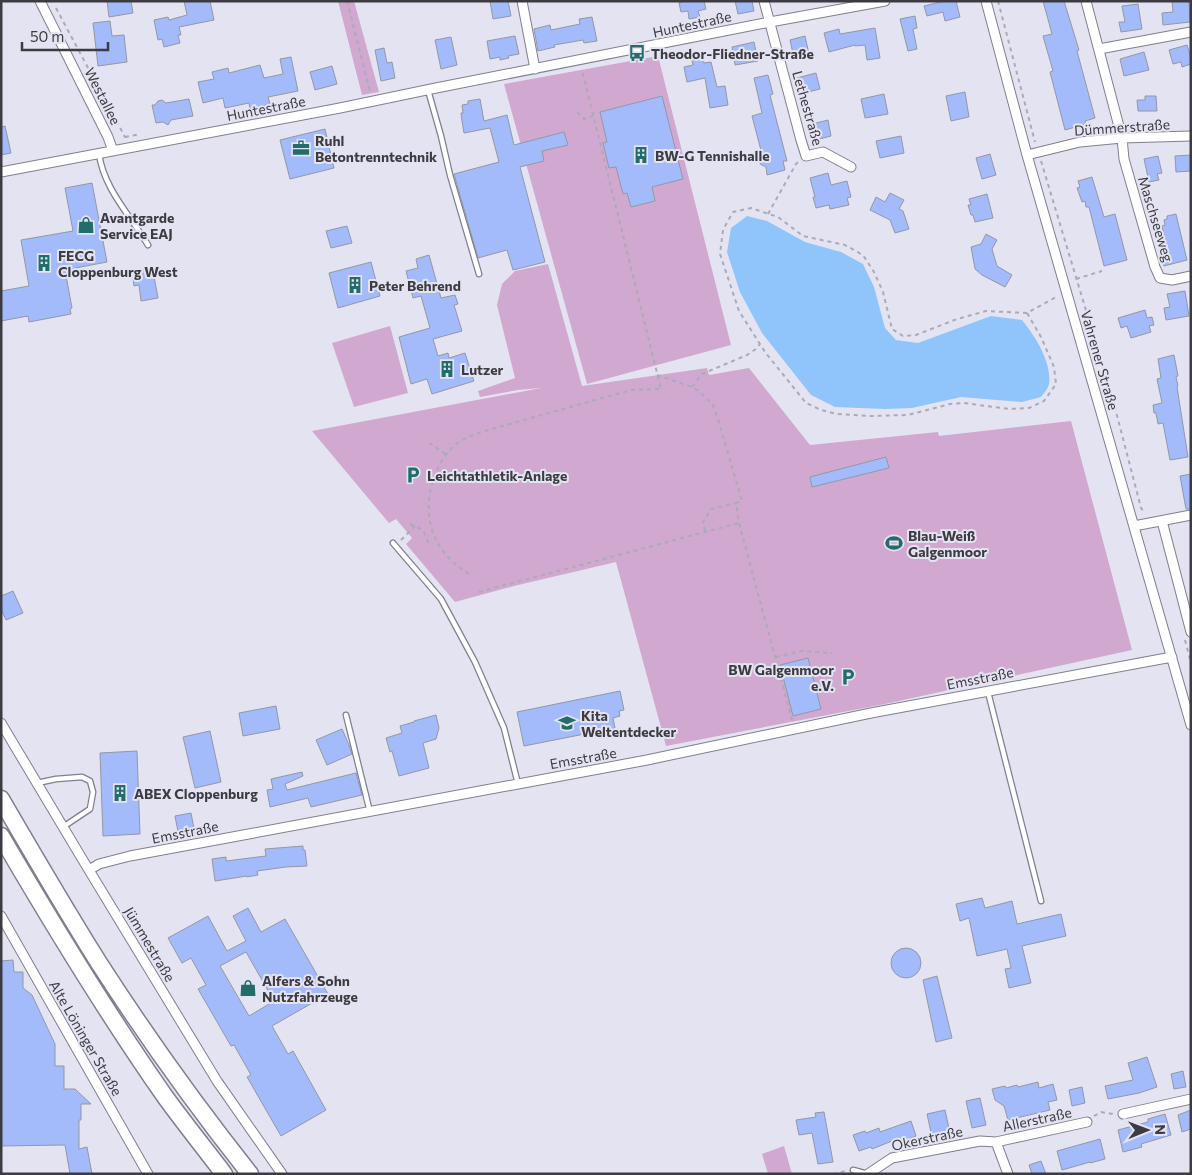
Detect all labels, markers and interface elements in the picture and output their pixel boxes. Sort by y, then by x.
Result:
street label: Huntestraße [651,7,733,41]
scale bar [22,20,109,52]
text: 50 m [30,27,64,45]
bus stop icon: Theodor-Fliedner-Straße [627,43,647,63]
place label: Theodor-Fliedner-Straße [651,45,814,62]
street label: Westallee [81,65,125,127]
street label: Lethestraße [789,69,827,147]
street label: Huntestraße [225,92,307,124]
street label: Dümmerstraße [1074,115,1170,139]
place label: Ruhl Betontrenntechnik [315,132,437,165]
office icon: Ruhl Betontrenntechnik [291,138,311,158]
building icon: BW-G Tennishalle [631,145,651,165]
place label: BW-G Tennishalle [655,147,770,164]
street label: Maschseeweg [1135,174,1177,264]
place label: Avantgarde Service EAJ [100,209,174,242]
shop icon: Avantgarde Service EAJ [76,215,96,235]
place label: FECG Cloppenburg West [58,247,178,280]
building icon: FECG Cloppenburg West [34,253,54,273]
building icon: Peter Behrend [345,275,365,295]
place label: Peter Behrend [369,277,461,294]
street label: Vahrener Straße [1078,308,1122,412]
building icon: Lutzer [437,359,457,379]
place label: Lutzer [461,361,504,378]
parking icon: Leichtathletik-Anlage [403,465,423,485]
place label: Leichtathletik-Anlage [427,467,567,484]
place label: Blau-Weiß Galgenmoor [908,527,987,560]
sports icon: Blau-Weiß Galgenmoor [884,533,904,553]
place label: BW Galgenmoor e.V. [728,661,834,694]
street label: Emsstraße [945,663,1015,693]
parking icon: BW Galgenmoor e.V. [838,667,858,687]
place label: Kita Weltentdecker [581,707,676,740]
school or university icon: Kita Weltentdecker [557,713,577,733]
street label: Emsstraße [548,744,618,772]
building icon: ABEX Cloppenburg [110,783,130,803]
place label: ABEX Cloppenburg [134,785,258,802]
street label: Emsstraße [150,817,220,847]
street label: Jümmestraße [121,903,179,985]
place label: Alfers & Sohn Nutzfahrzeuge [262,972,358,1005]
street label: Alte Löninger Straße [46,977,126,1099]
shop icon: Alfers & Sohn Nutzfahrzeuge [238,978,258,998]
street label: Allerstraße [1001,1103,1073,1135]
north arrow [1122,1105,1172,1155]
street label: Okerstraße [890,1122,964,1154]
text: N [1152,1124,1169,1135]

